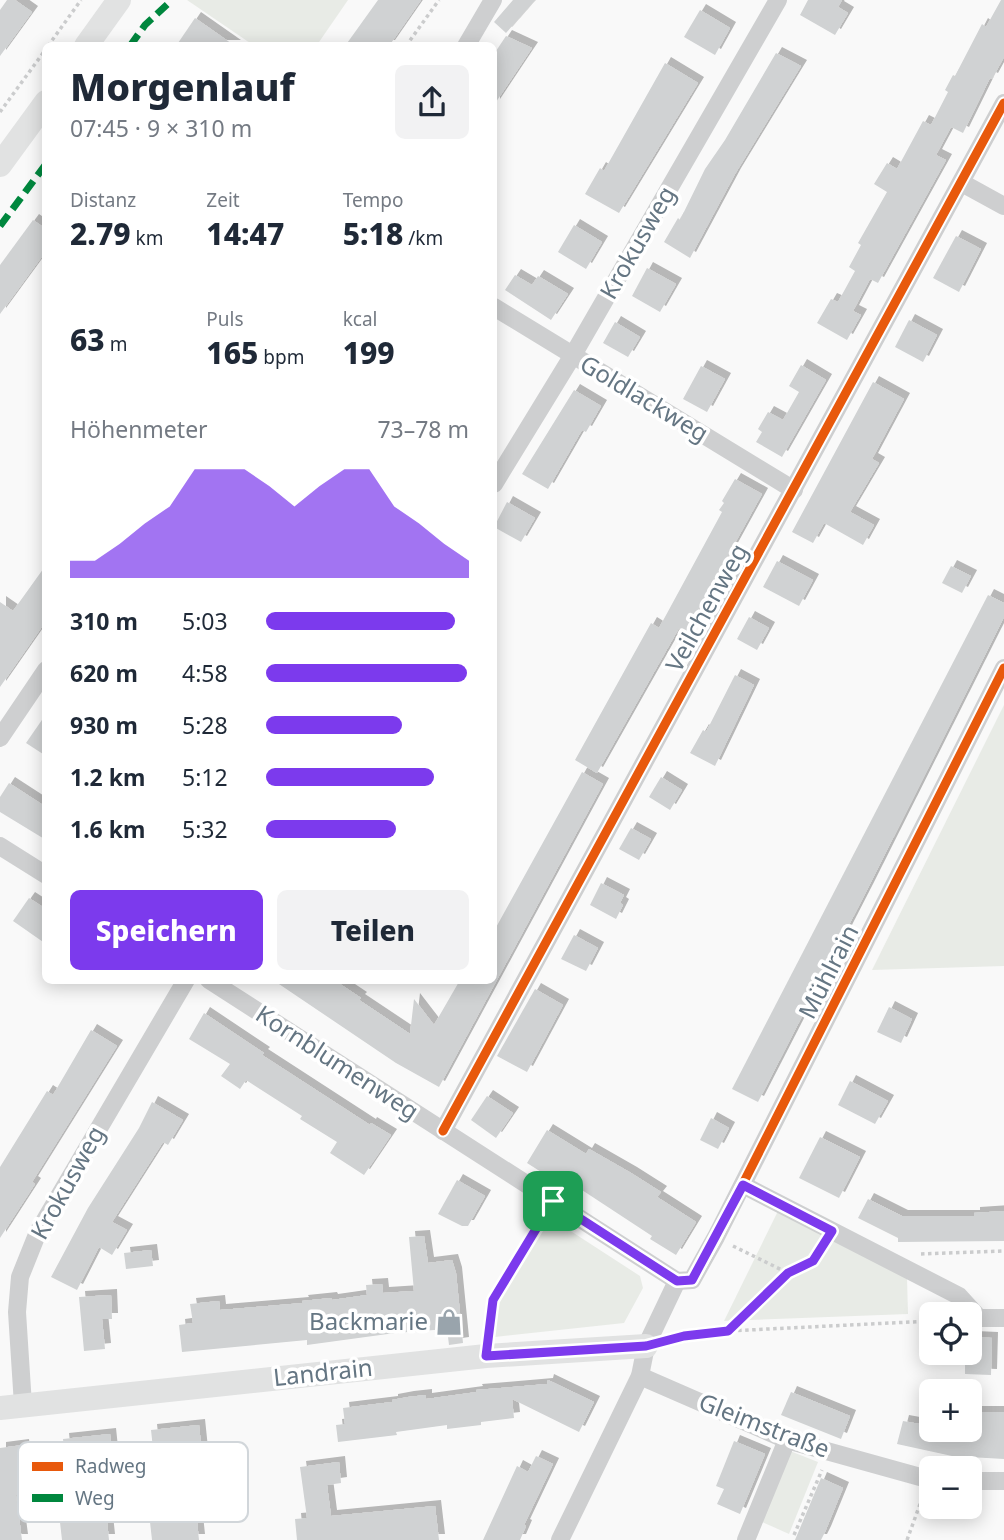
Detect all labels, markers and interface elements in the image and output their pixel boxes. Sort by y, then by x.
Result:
text: Morgenlauf [70,60,295,112]
button: share [395,65,469,139]
text: 07:45 · 9 × 310 m [70,112,252,144]
street label: Krokusweg [591,180,682,305]
text: Distanz [70,187,136,213]
text: Zeit [206,187,240,213]
text: Tempo [343,187,404,213]
text: 2.79 [70,213,131,254]
text: 14:47 [206,213,284,254]
text: 5:18 [343,213,403,254]
text: km [131,225,163,251]
text: /km [403,225,443,251]
text: Puls [206,306,244,332]
text: kcal [343,306,377,332]
text: 63 [70,319,105,360]
text: m [105,331,127,357]
text: 165 [206,332,258,373]
text: 199 [343,332,395,373]
text: bpm [258,344,304,370]
street label: Goldlackweg [575,346,715,449]
text: Höhenmeter [70,413,208,445]
text: 73–78 m [377,413,469,445]
street label: Veilchenweg [657,537,754,677]
text: 310 m [70,605,138,637]
text: 5:03 [182,605,228,637]
text: 620 m [70,657,138,689]
text: 4:58 [182,657,228,689]
text: 930 m [70,709,138,741]
text: 5:28 [182,709,228,741]
text: 1.2 km [70,761,145,793]
text: 5:12 [182,761,228,793]
text: 1.6 km [70,813,145,845]
text: 5:32 [182,813,228,845]
button: Speichern [70,890,263,970]
button: Teilen [277,890,469,970]
street label: Mühlrain [790,919,865,1024]
street label: Kornblumenweg [250,997,426,1127]
street label: Krokusweg [22,1120,111,1245]
pin [523,1171,583,1231]
icon: arrive [534,1182,572,1220]
map controls [919,1302,982,1519]
button: locate [919,1302,982,1365]
place label: Backmarie [309,1304,428,1337]
shop icon: Backmarie [434,1307,464,1337]
street label: Landrain [272,1350,374,1393]
button: + [919,1379,982,1442]
street label: Gleimstraße [694,1385,835,1465]
legend [18,1442,248,1522]
text: Radweg [75,1453,147,1479]
button: − [919,1456,982,1519]
text: Weg [75,1485,115,1511]

